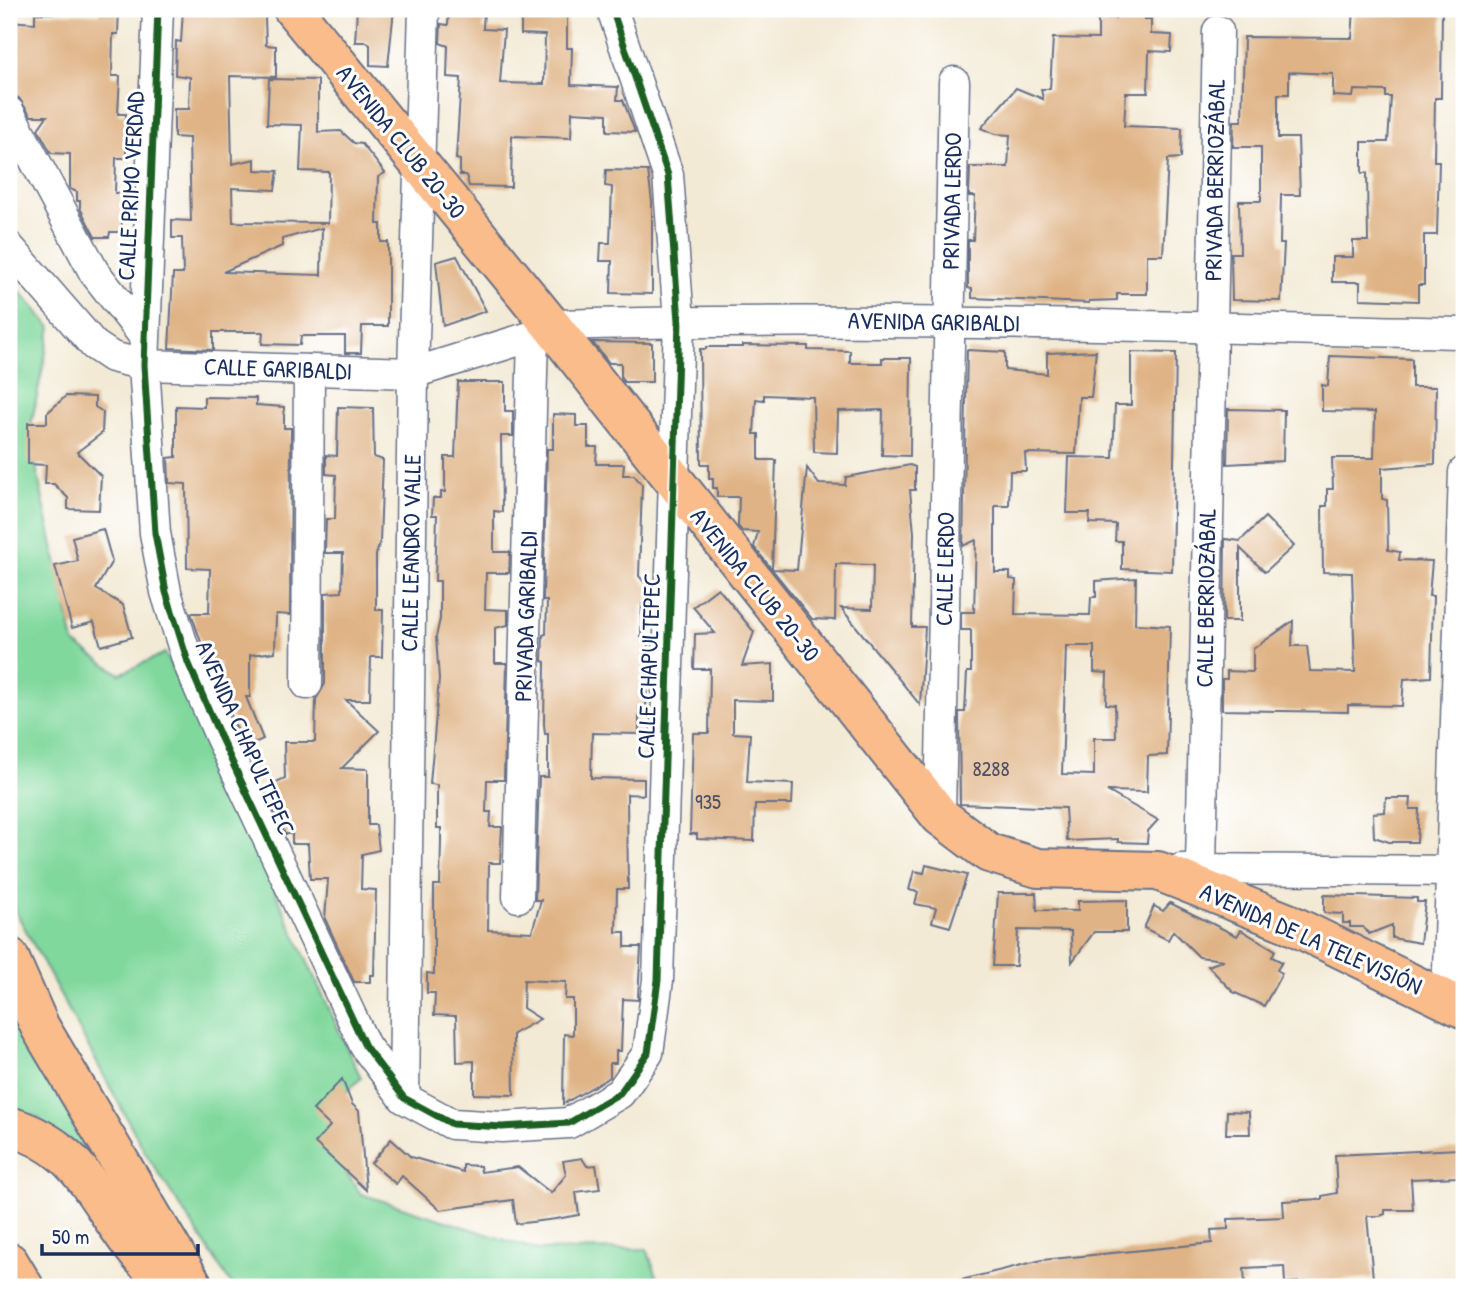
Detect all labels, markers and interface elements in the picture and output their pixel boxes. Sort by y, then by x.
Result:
street label: AVENIDA CLUB 20-30 [330,58,474,225]
street label: PRIVADA BERRIOZÁBAL [1196,79,1232,281]
street label: CALLE PRIMO VERDAD [109,90,151,281]
street label: PRIVADA LERDO [934,132,968,270]
street label: AVENIDA GARIBALDI [848,303,1021,339]
street label: CALLE GARIBALDI [203,349,353,387]
street label: CALLE LEANDRO VALLE [392,453,428,652]
street label: AVENIDA CLUB 20-30 [684,501,828,668]
street label: CALLE BERRIOZÁBAL [1187,508,1223,688]
street label: CALLE LERDO [927,512,961,626]
street label: PRIVADA GARIBALDI [506,530,544,702]
street label: CALLE CHAPULTEPEC [629,573,667,759]
street label: AVENIDA CHAPULTEPEC [189,635,303,840]
house number: 8288 [972,754,1010,783]
house number: 935 [695,787,721,816]
street label: AVENIDA DE LA TELEVISIÓN [1195,875,1427,1001]
scale bar [42,1212,198,1256]
text: 50 m [52,1222,89,1251]

